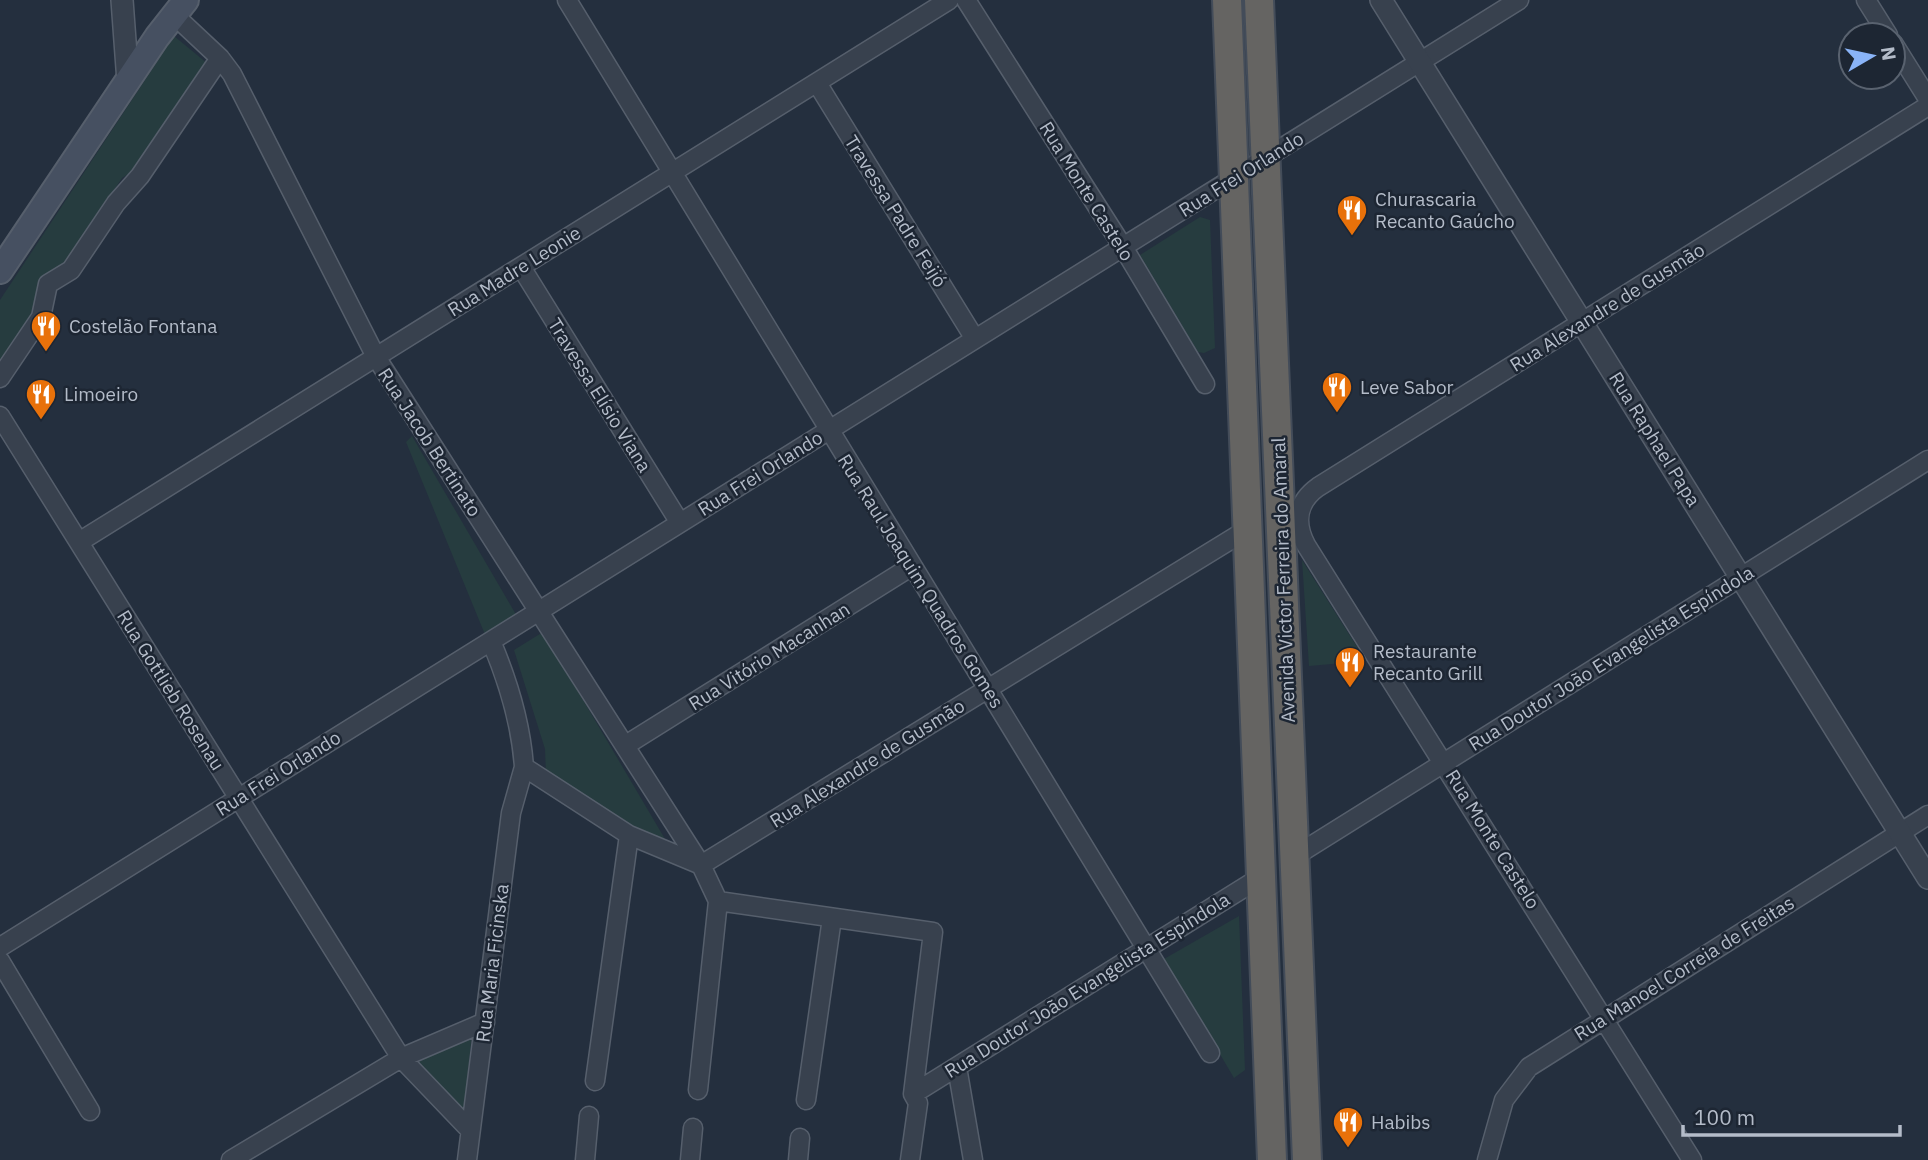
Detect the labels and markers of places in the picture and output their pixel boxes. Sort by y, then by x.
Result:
place label: Churascaria Recanto Gaúcho [1375,187,1515,233]
restaurant icon: Churascaria Recanto Gaúcho [1335,193,1369,237]
restaurant icon: Costelão Fontana [29,309,63,353]
place label: Costelão Fontana [69,314,217,338]
restaurant icon: Leve Sabor [1320,370,1354,414]
place label: Leve Sabor [1360,375,1454,399]
restaurant icon: Limoeiro [24,377,58,421]
place label: Limoeiro [64,382,138,406]
place label: Restaurante Recanto Grill [1373,639,1483,685]
restaurant icon: Restaurante Recanto Grill [1333,645,1367,689]
restaurant icon: Habibs [1331,1105,1365,1149]
place label: Habibs [1371,1110,1431,1134]

